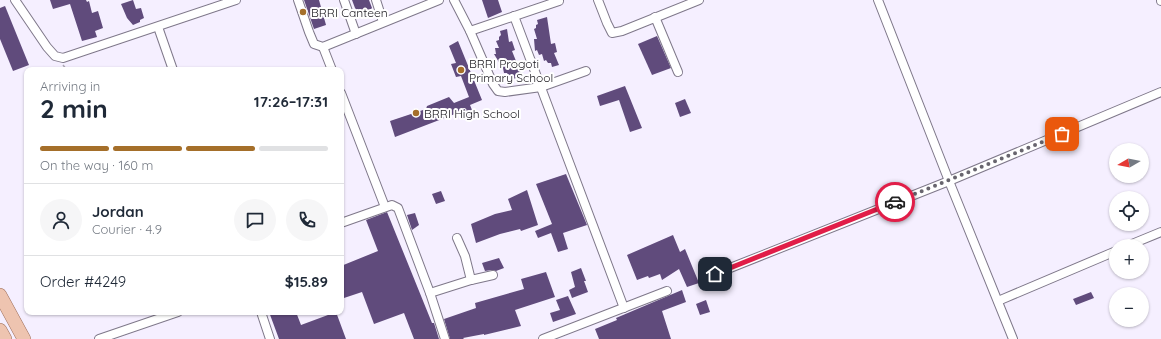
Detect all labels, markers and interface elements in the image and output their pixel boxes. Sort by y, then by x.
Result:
place label: BRRI Canteen [311,5,388,20]
marker: BRRI Canteen [298,7,308,17]
place label: BRRI Progoti Primary School [469,56,553,85]
marker: BRRI Progoti Primary School [456,65,466,75]
text: Arriving in [40,78,100,94]
text: 2 min [40,92,108,125]
text: 17:26–17:31 [254,92,328,111]
place label: BRRI High School [424,106,520,121]
marker: BRRI High School [411,108,421,118]
pin [1045,117,1079,151]
icon: bag [1051,123,1073,145]
north arrow [1109,143,1149,183]
map controls [1109,143,1149,327]
text: On the way · 160 m [40,157,153,173]
courier [875,182,915,222]
icon: car [884,191,906,213]
button: locate [1109,191,1149,231]
button: person [40,199,82,241]
button: chat [234,199,276,241]
button: phone [286,199,328,241]
text: Jordan [92,202,144,221]
text: Courier · 4.9 [92,221,162,237]
button: + [1109,239,1149,279]
pin [698,257,732,291]
icon: home [704,263,726,285]
text: Order #4249 [40,272,126,291]
text: $15.89 [285,272,328,291]
button: − [1109,287,1149,327]

